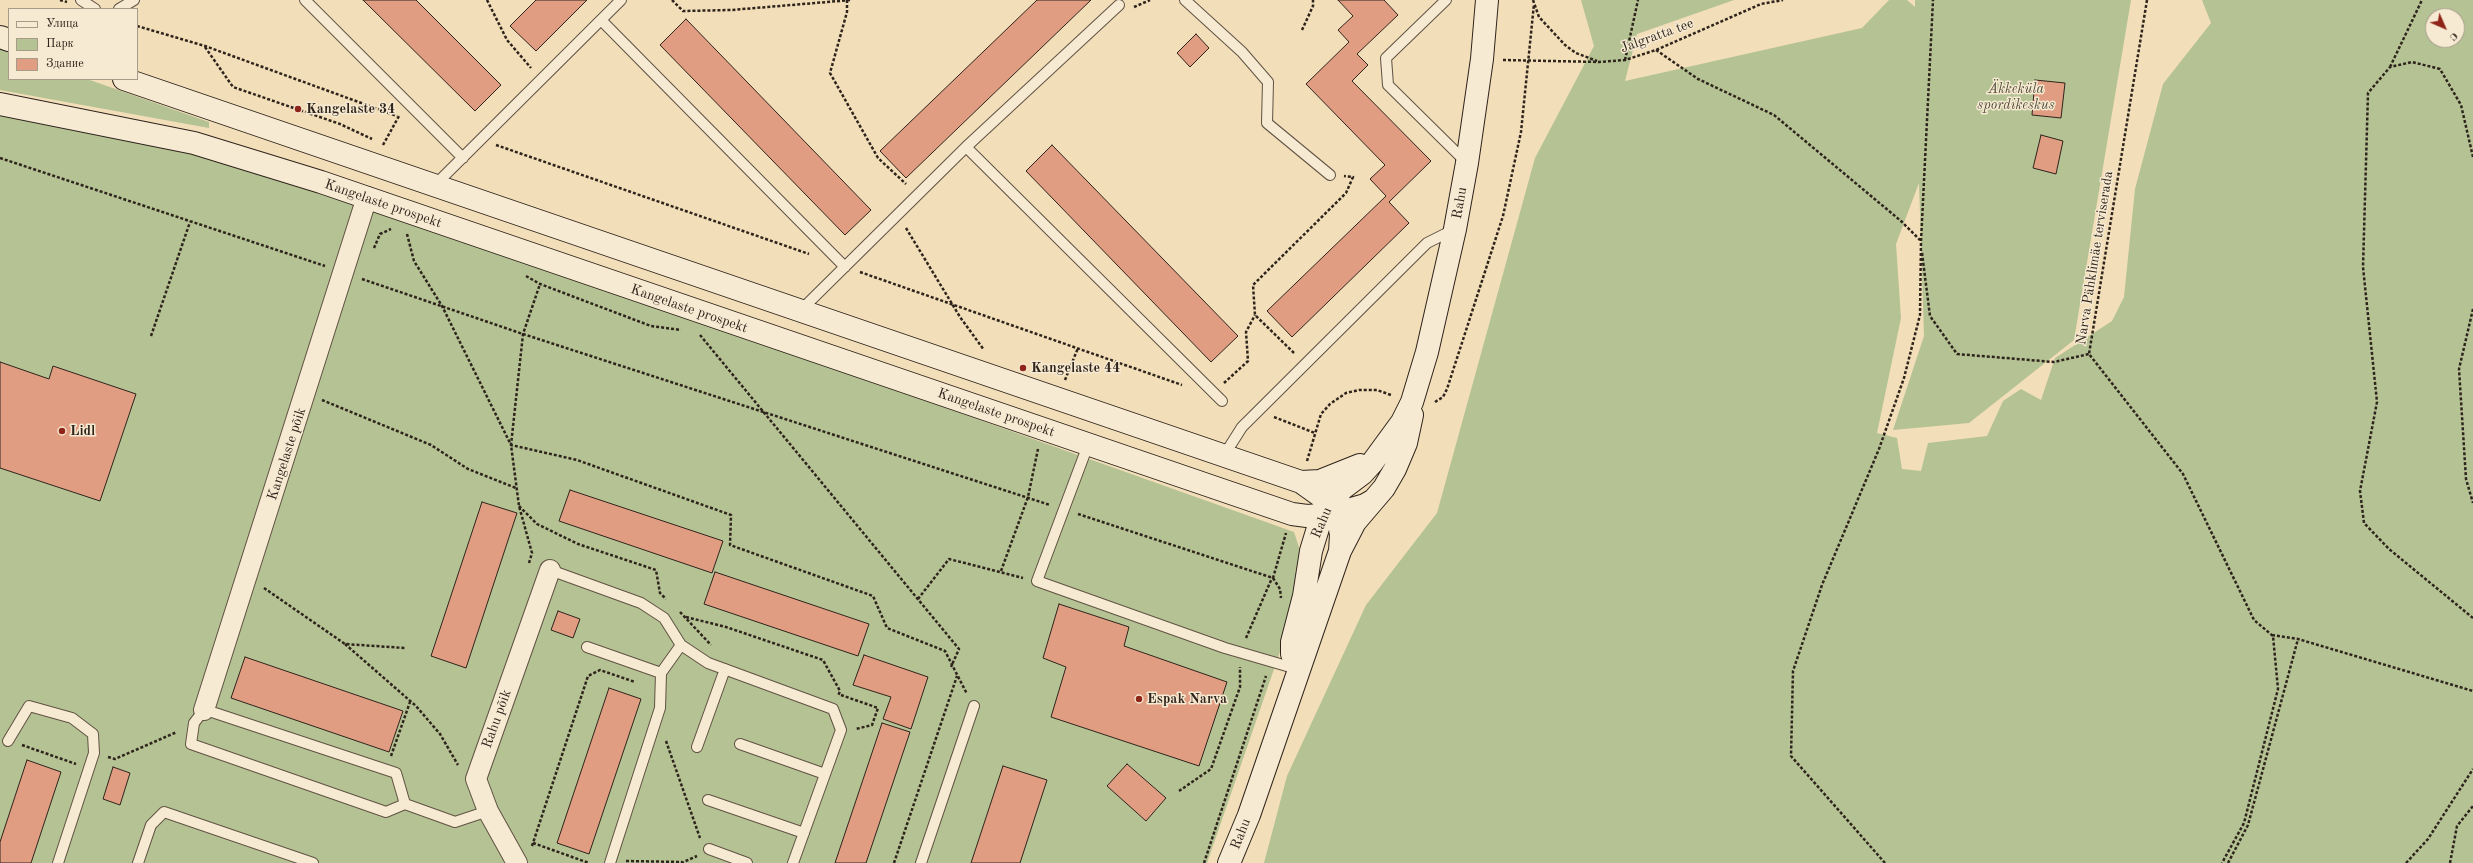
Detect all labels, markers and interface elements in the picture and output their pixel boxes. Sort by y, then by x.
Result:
legend [8,8,138,80]
north arrow [2425,8,2465,48]
street label: Jalgratta tee [1618,15,1696,57]
text: Улица [46,18,79,30]
text: С [2447,30,2460,43]
text: Парк [46,38,74,50]
text: Здание [46,58,84,70]
park label: Äkkeküla spordikeskus [1977,81,2055,114]
place label: Kangelaste 34 [306,101,395,117]
marker: Kangelaste 34 [293,104,303,114]
street label: Narva Pähklimäe terviserada [2073,170,2117,346]
street label: Kangelaste prospekt [322,176,444,232]
street label: Rahu [1449,186,1471,220]
street label: Kangelaste prospekt [628,281,750,337]
place label: Kangelaste 44 [1031,360,1120,376]
marker: Kangelaste 44 [1018,363,1028,373]
street label: Kangelaste prospekt [935,385,1057,441]
street label: Kangelaste põik [264,406,310,502]
place label: Lidl [70,423,95,439]
marker: Lidl [57,426,67,436]
street label: Rahu [1308,505,1336,541]
street label: Rahu põik [479,687,515,751]
place label: Espak Narva [1147,691,1227,707]
marker: Espak Narva [1134,694,1144,704]
street label: Rahu [1227,816,1255,852]

